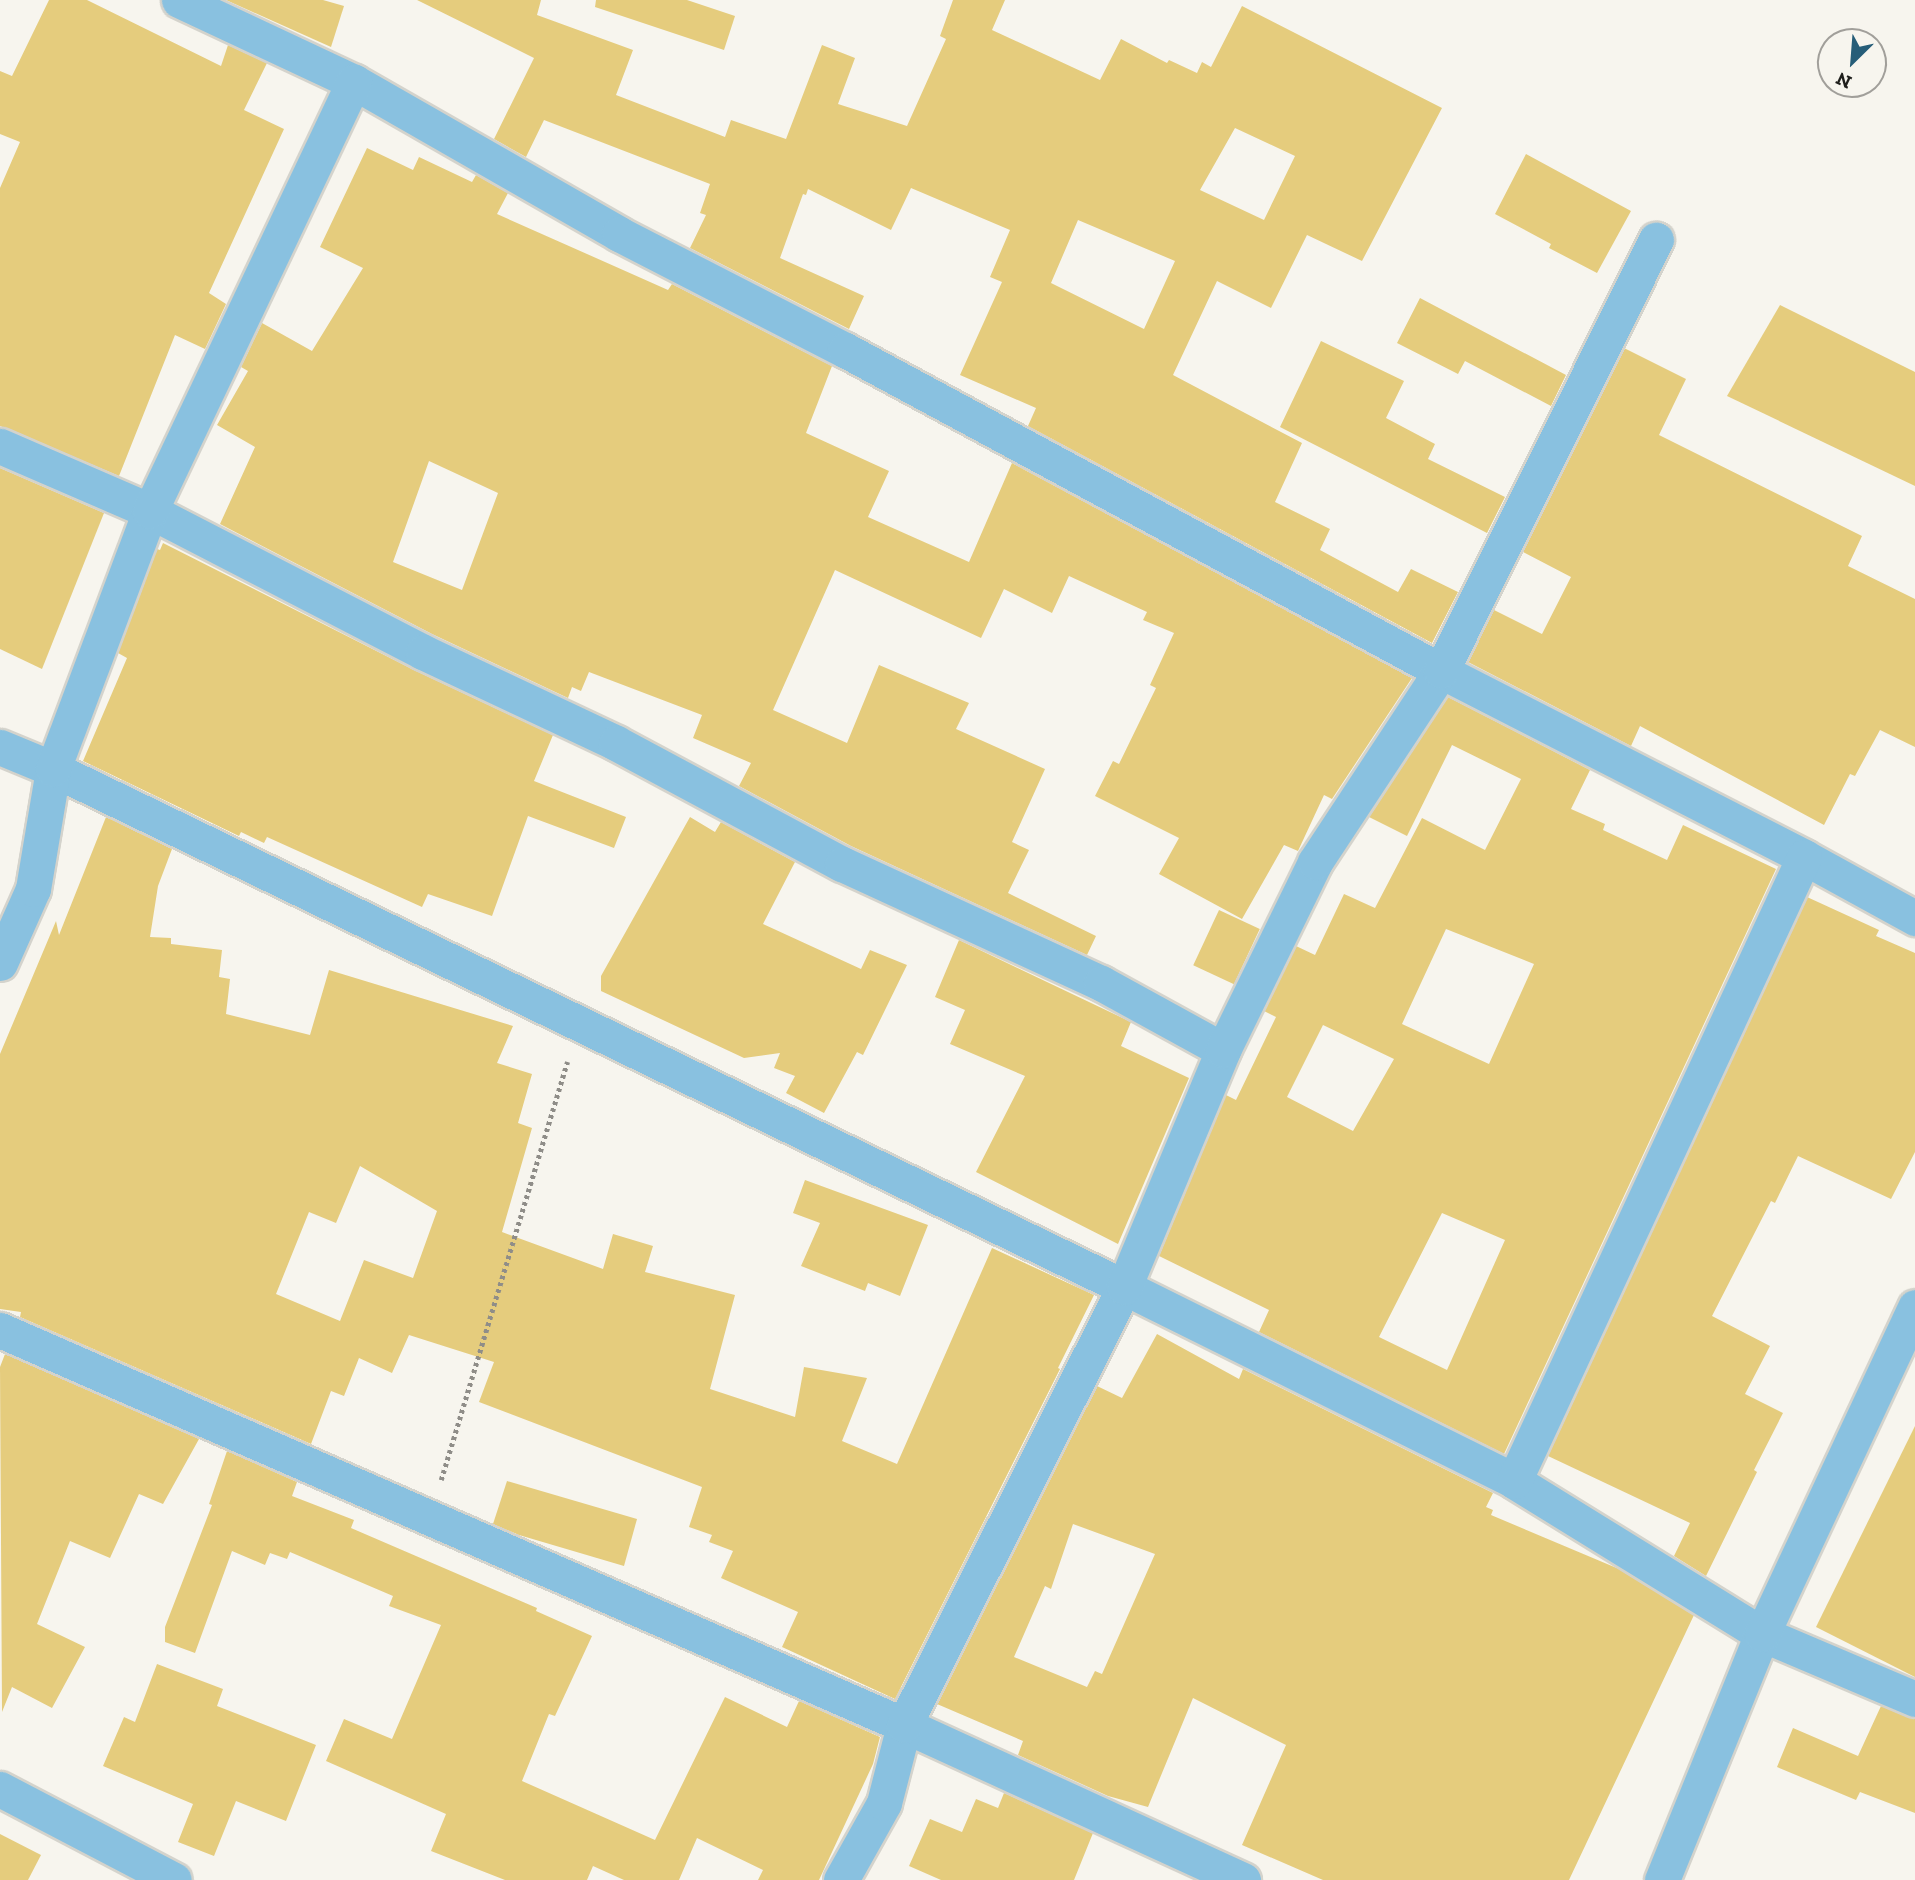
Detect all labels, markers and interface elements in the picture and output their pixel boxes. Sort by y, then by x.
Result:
north arrow [1817,28,1887,98]
text: N [1832,67,1855,94]

